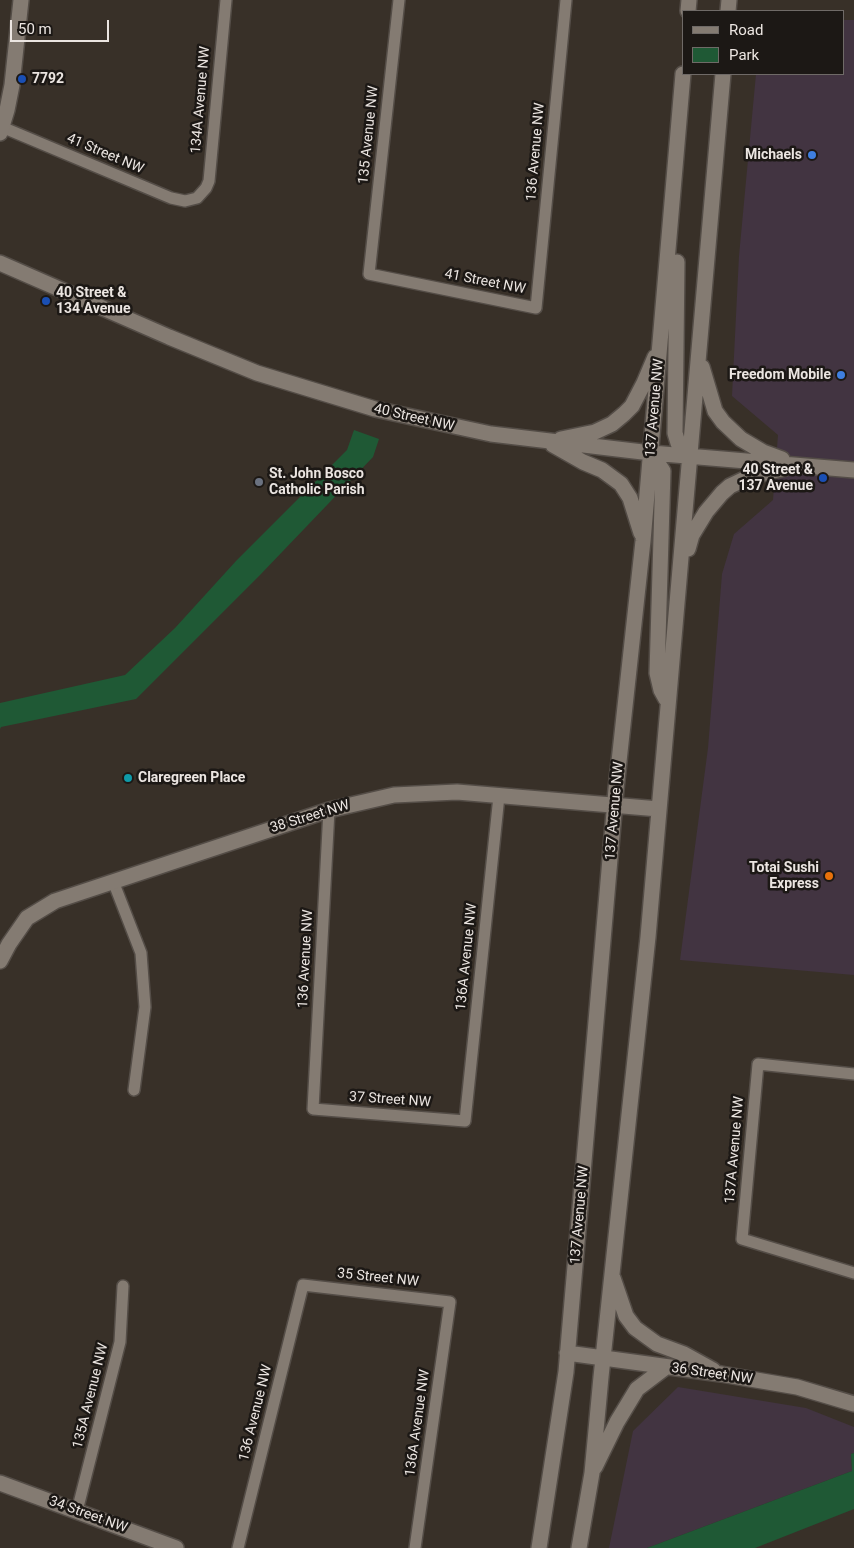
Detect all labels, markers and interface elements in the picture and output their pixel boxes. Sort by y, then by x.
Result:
scale bar [12,10,111,42]
legend [682,10,844,75]
text: 50 m [18,20,52,38]
text: Road [729,21,763,39]
street label: 134A Avenue NW [188,46,214,154]
text: Park [729,46,759,64]
place label: 7792 [32,71,64,87]
marker: 7792 [16,73,28,85]
street label: 135 Avenue NW [355,85,383,185]
street label: 136 Avenue NW [523,102,549,202]
street label: 41 Street NW [64,130,146,178]
place label: Michaels [745,147,802,163]
marker: Michaels [806,149,818,161]
street label: 41 Street NW [443,266,527,298]
place label: 40 Street & 134 Avenue [56,285,130,318]
marker: 40 Street & 134 Avenue [40,295,52,307]
street label: 137 Avenue NW [642,358,668,458]
place label: Freedom Mobile [729,367,831,383]
marker: Freedom Mobile [835,369,847,381]
street label: 40 Street NW [372,401,456,435]
place label: 40 Street & 137 Avenue [739,462,813,494]
place label: St. John Bosco Catholic Parish [269,466,365,498]
marker: 40 Street & 137 Avenue [817,472,829,484]
marker: St. John Bosco Catholic Parish [253,476,265,488]
street label: 137 Avenue NW [602,761,628,861]
place label: Claregreen Place [138,770,245,786]
marker: Claregreen Place [122,772,134,784]
street label: 38 Street NW [268,797,352,837]
place label: Totai Sushi Express [749,860,819,892]
marker: Totai Sushi Express [823,870,835,882]
street label: 136A Avenue NW [453,902,481,1012]
street label: 136 Avenue NW [295,909,317,1009]
street label: 37 Street NW [349,1089,431,1111]
street label: 137A Avenue NW [722,1096,748,1204]
street label: 137 Avenue NW [567,1165,593,1265]
street label: 35 Street NW [336,1265,420,1291]
street label: 135A Avenue NW [70,1342,112,1450]
street label: 36 Street NW [670,1360,754,1388]
street label: 136 Avenue NW [236,1363,276,1463]
street label: 136A Avenue NW [402,1368,434,1478]
street label: 34 Street NW [47,1493,129,1537]

